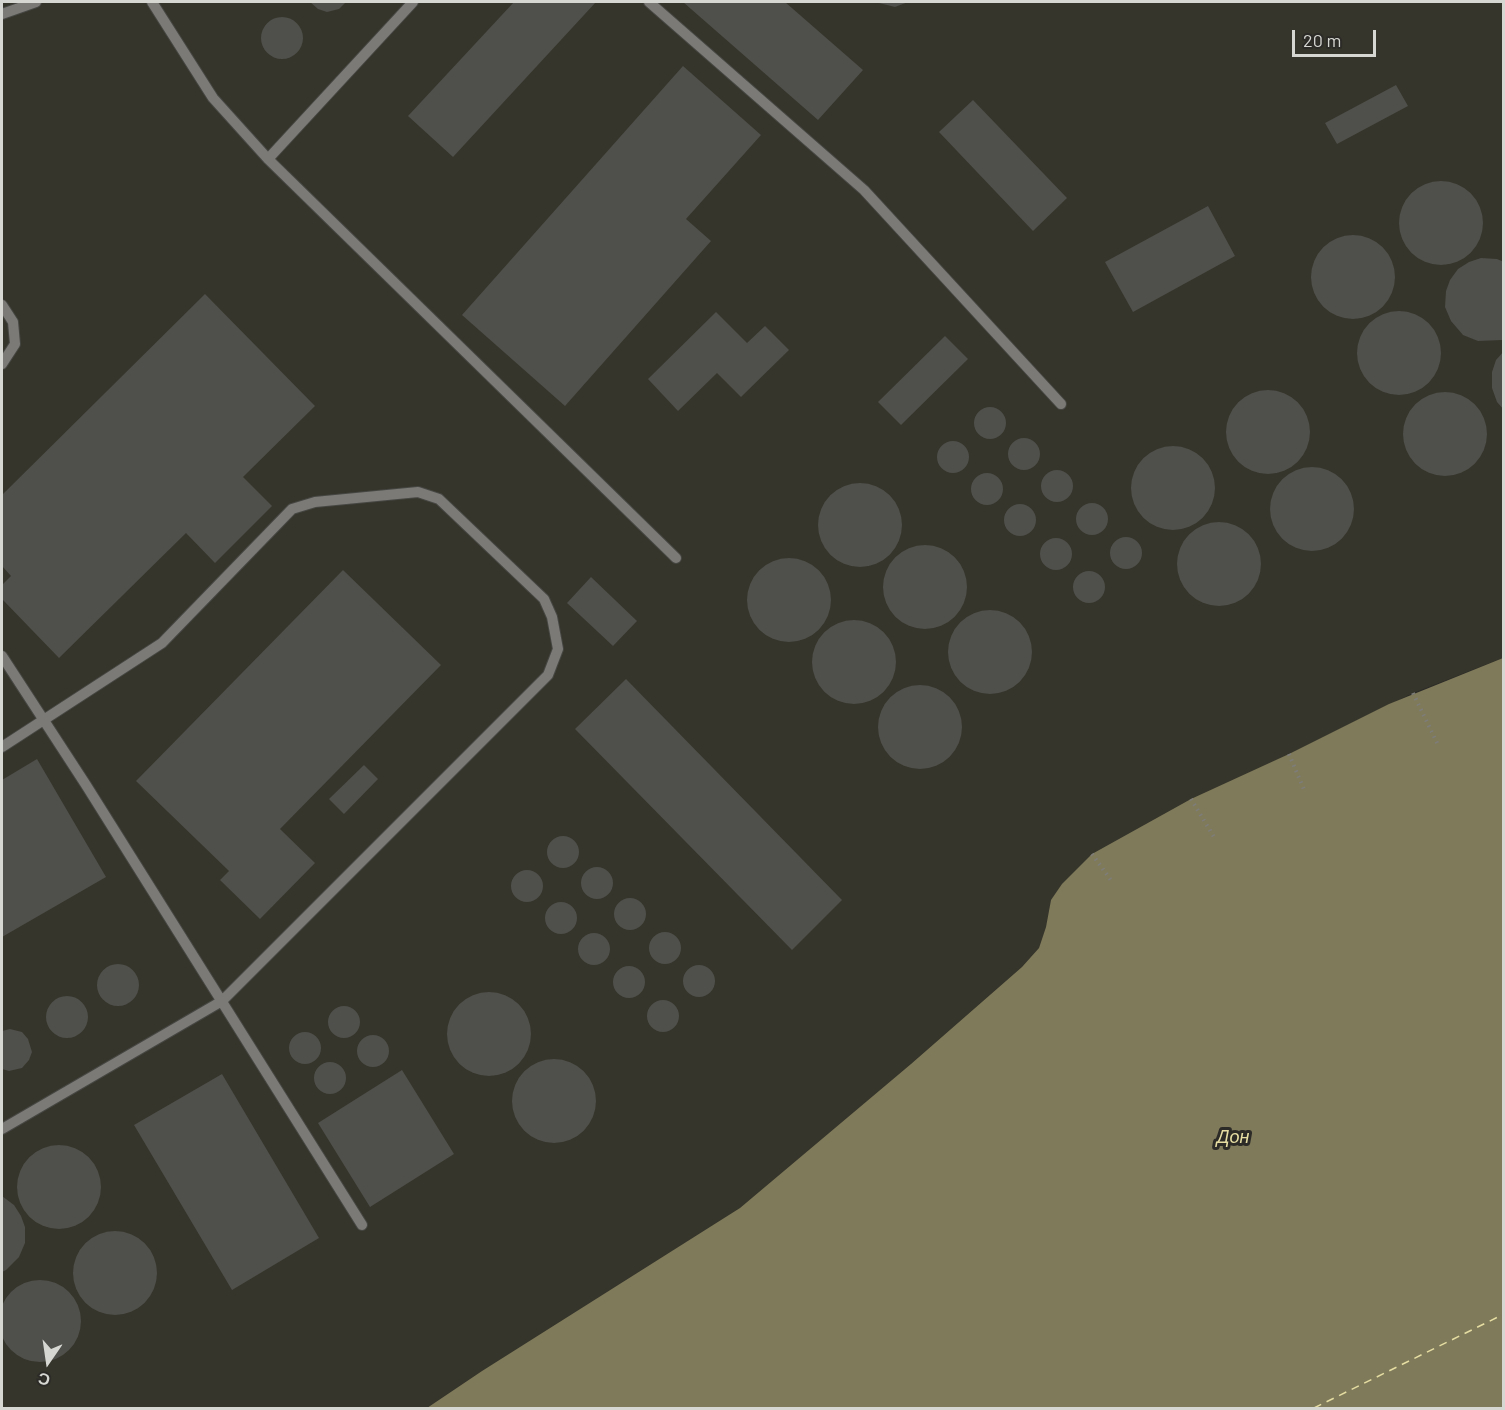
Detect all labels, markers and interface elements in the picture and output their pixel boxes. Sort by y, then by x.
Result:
scale bar [1295,18,1379,56]
text: 20 m [1303,29,1341,51]
water label: Дон [1217,1126,1249,1148]
north arrow [18,1332,78,1392]
text: С [36,1369,52,1391]

